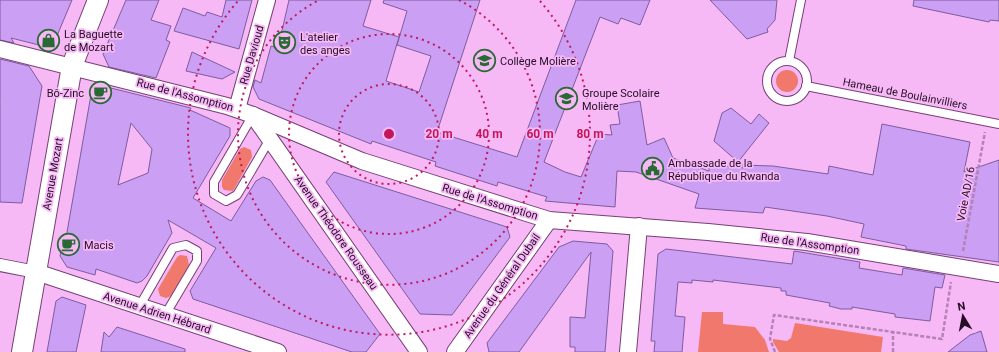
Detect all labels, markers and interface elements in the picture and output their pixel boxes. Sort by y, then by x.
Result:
street label: Rue Davioud [237,24,267,86]
shop icon: La Baguette de Mozart [35,27,61,53]
place label: La Baguette de Mozart [64,28,123,54]
theatre icon: L'atelier des anges [271,30,297,56]
place label: L'atelier des anges [300,31,351,57]
school or university icon: Collège Molière [472,48,498,74]
place label: Collège Molière [500,55,576,68]
street label: Rue de l'Assomption [135,76,235,114]
street label: Hameau de Boulainvilliers [842,76,969,113]
cafe icon: Bô-Zinc [87,80,113,106]
school or university icon: Groupe Scolaire Molière [553,86,579,112]
place label: Bô-Zinc [47,87,84,100]
place label: Groupe Scolaire Molière [582,87,660,113]
centre of rings [382,127,396,141]
text: 20 m [425,127,453,141]
text: 40 m [475,127,503,141]
text: 60 m [526,127,554,141]
text: 80 m [576,127,604,141]
street label: Avenue Mozart [40,136,66,211]
public building icon: Ambassade de la République du Rwanda [639,156,665,182]
place label: Ambassade de la République du Rwanda [668,157,780,183]
street label: Voie AD/16 [954,165,978,223]
street label: Avenue Théodore Rousseau [292,173,380,293]
street label: Rue de l'Assomption [441,181,539,223]
street label: Avenue du Général Dubail [461,231,543,341]
street label: Rue de l'Assomption [760,231,860,257]
cafe icon: Macis [56,232,82,258]
place label: Macis [84,239,114,252]
street label: Avenue Adrien Hébrard [102,289,212,337]
north arrow [943,296,983,336]
text: N [956,300,967,314]

